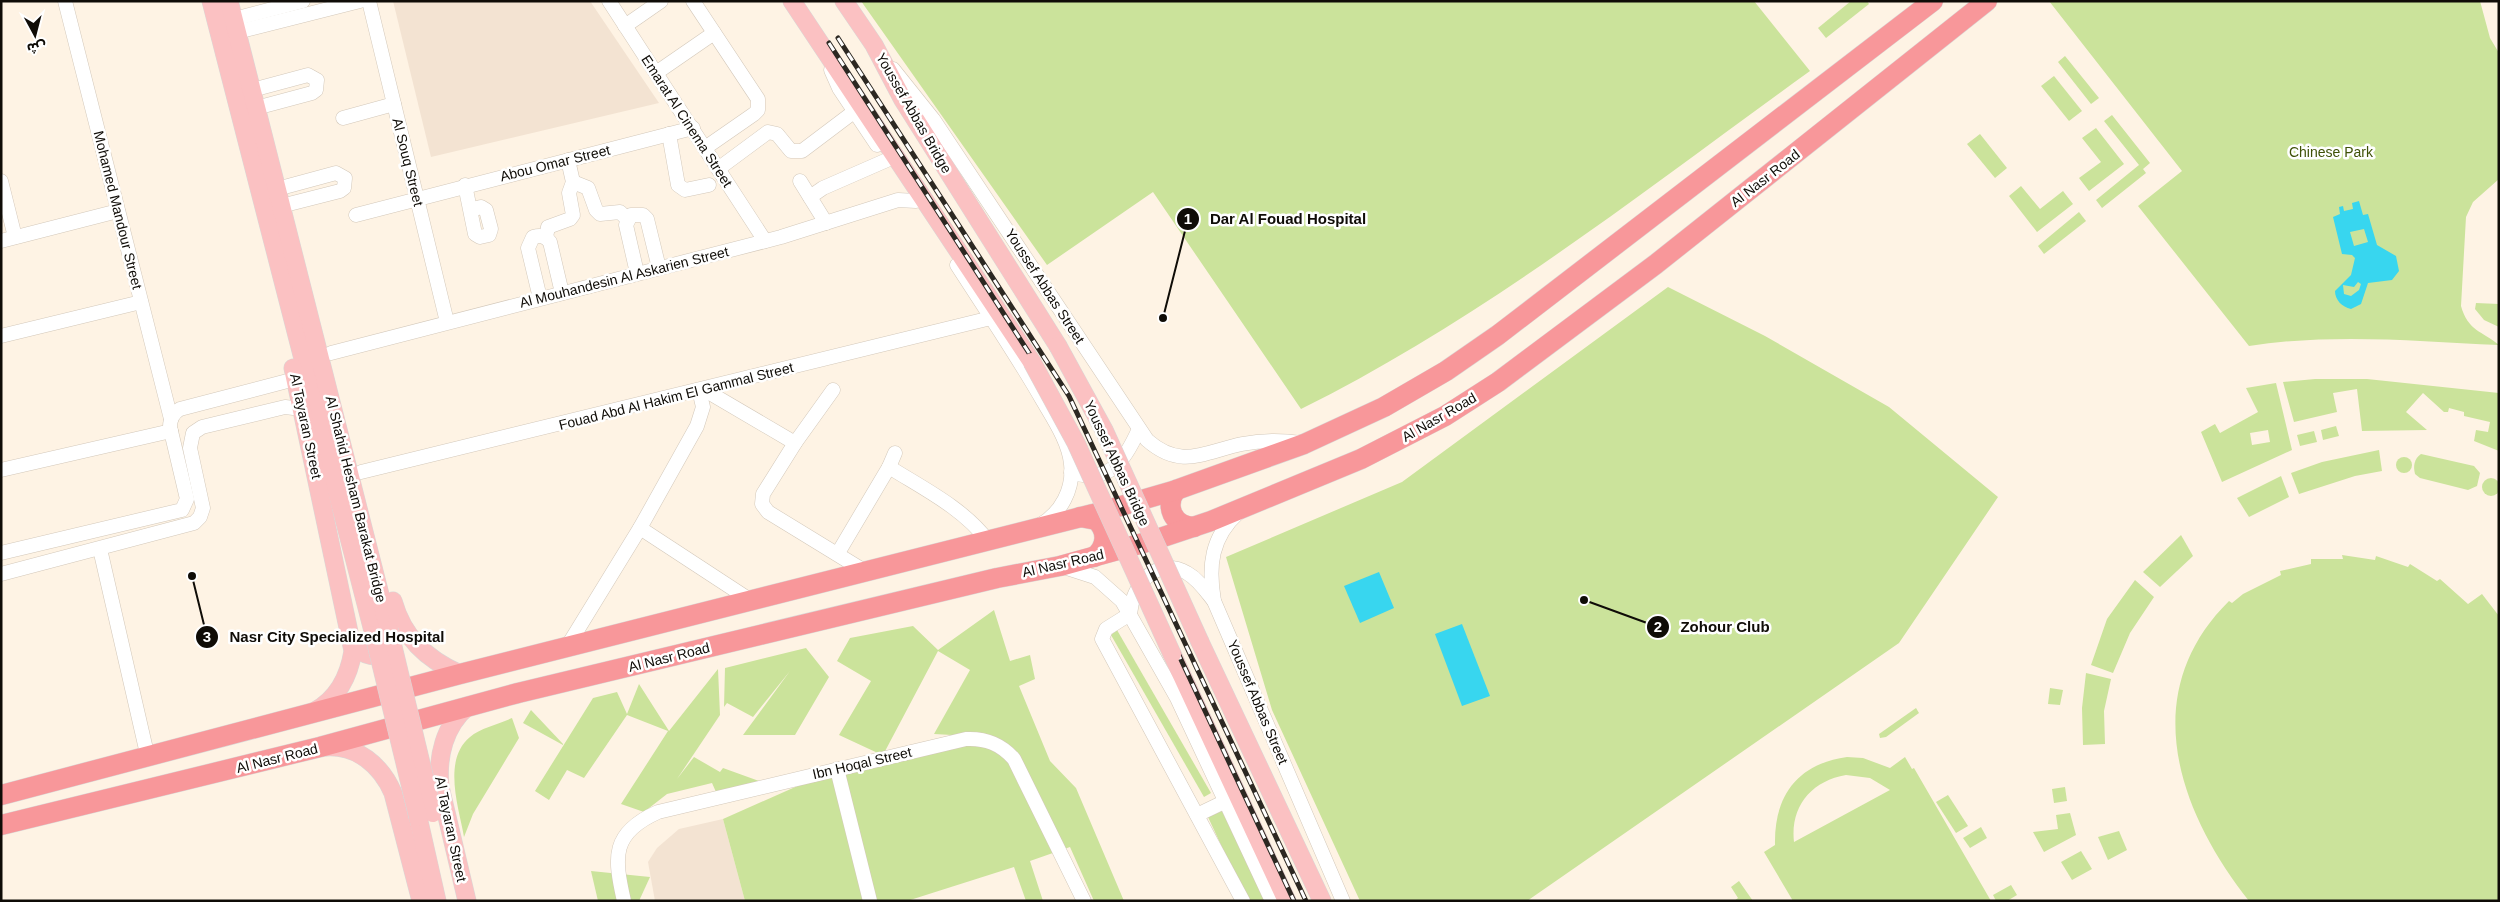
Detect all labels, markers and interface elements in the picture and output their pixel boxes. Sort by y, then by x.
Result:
north arrow [10,10,60,60]
text: ش [26,39,47,57]
street label: Youssef Abbas Bridge [873,50,955,176]
street label: Emarat Al Cinema Street [638,52,736,190]
street label: Al Souq Street [389,116,427,208]
street label: Mohamed Mandour Street [91,129,145,291]
street label: Abou Omar Street [498,142,612,184]
park label: Chinese Park [2289,144,2374,160]
street label: Al Nasr Road [1727,146,1803,210]
callout: Dar Al Fouad Hospital [1175,204,1377,234]
text: 1 [1184,210,1192,227]
text: Dar Al Fouad Hospital [1210,210,1366,227]
street label: Youssef Abbas Street [1002,226,1088,346]
street label: Al Mouhandesin Al Askarien Street [518,243,730,311]
street label: Fouad Abd Al Hakim El Gammal Street [557,359,795,433]
street label: Al Tayaran Street [287,372,325,480]
street label: Al Nasr Road [1399,389,1479,445]
street label: Al Shahid Hesham Barakat Bridge [323,394,390,604]
street label: Youssef Abbas Bridge [1081,398,1153,528]
street label: Al Nasr Road [1021,546,1105,580]
callout: Zohour Club [1645,612,1779,642]
text: 2 [1654,618,1662,635]
text: Zohour Club [1680,618,1770,635]
callout: Nasr City Specialized Hospital [195,622,455,652]
text: 3 [203,628,211,645]
text: Nasr City Specialized Hospital [229,628,445,645]
street label: Youssef Abbas Street [1225,637,1291,767]
street label: Al Nasr Road [627,639,711,675]
street label: Al Nasr Road [235,740,319,776]
street label: Ibn Hoqal Street [811,744,913,782]
street label: Al Tayaran Street [432,775,470,883]

